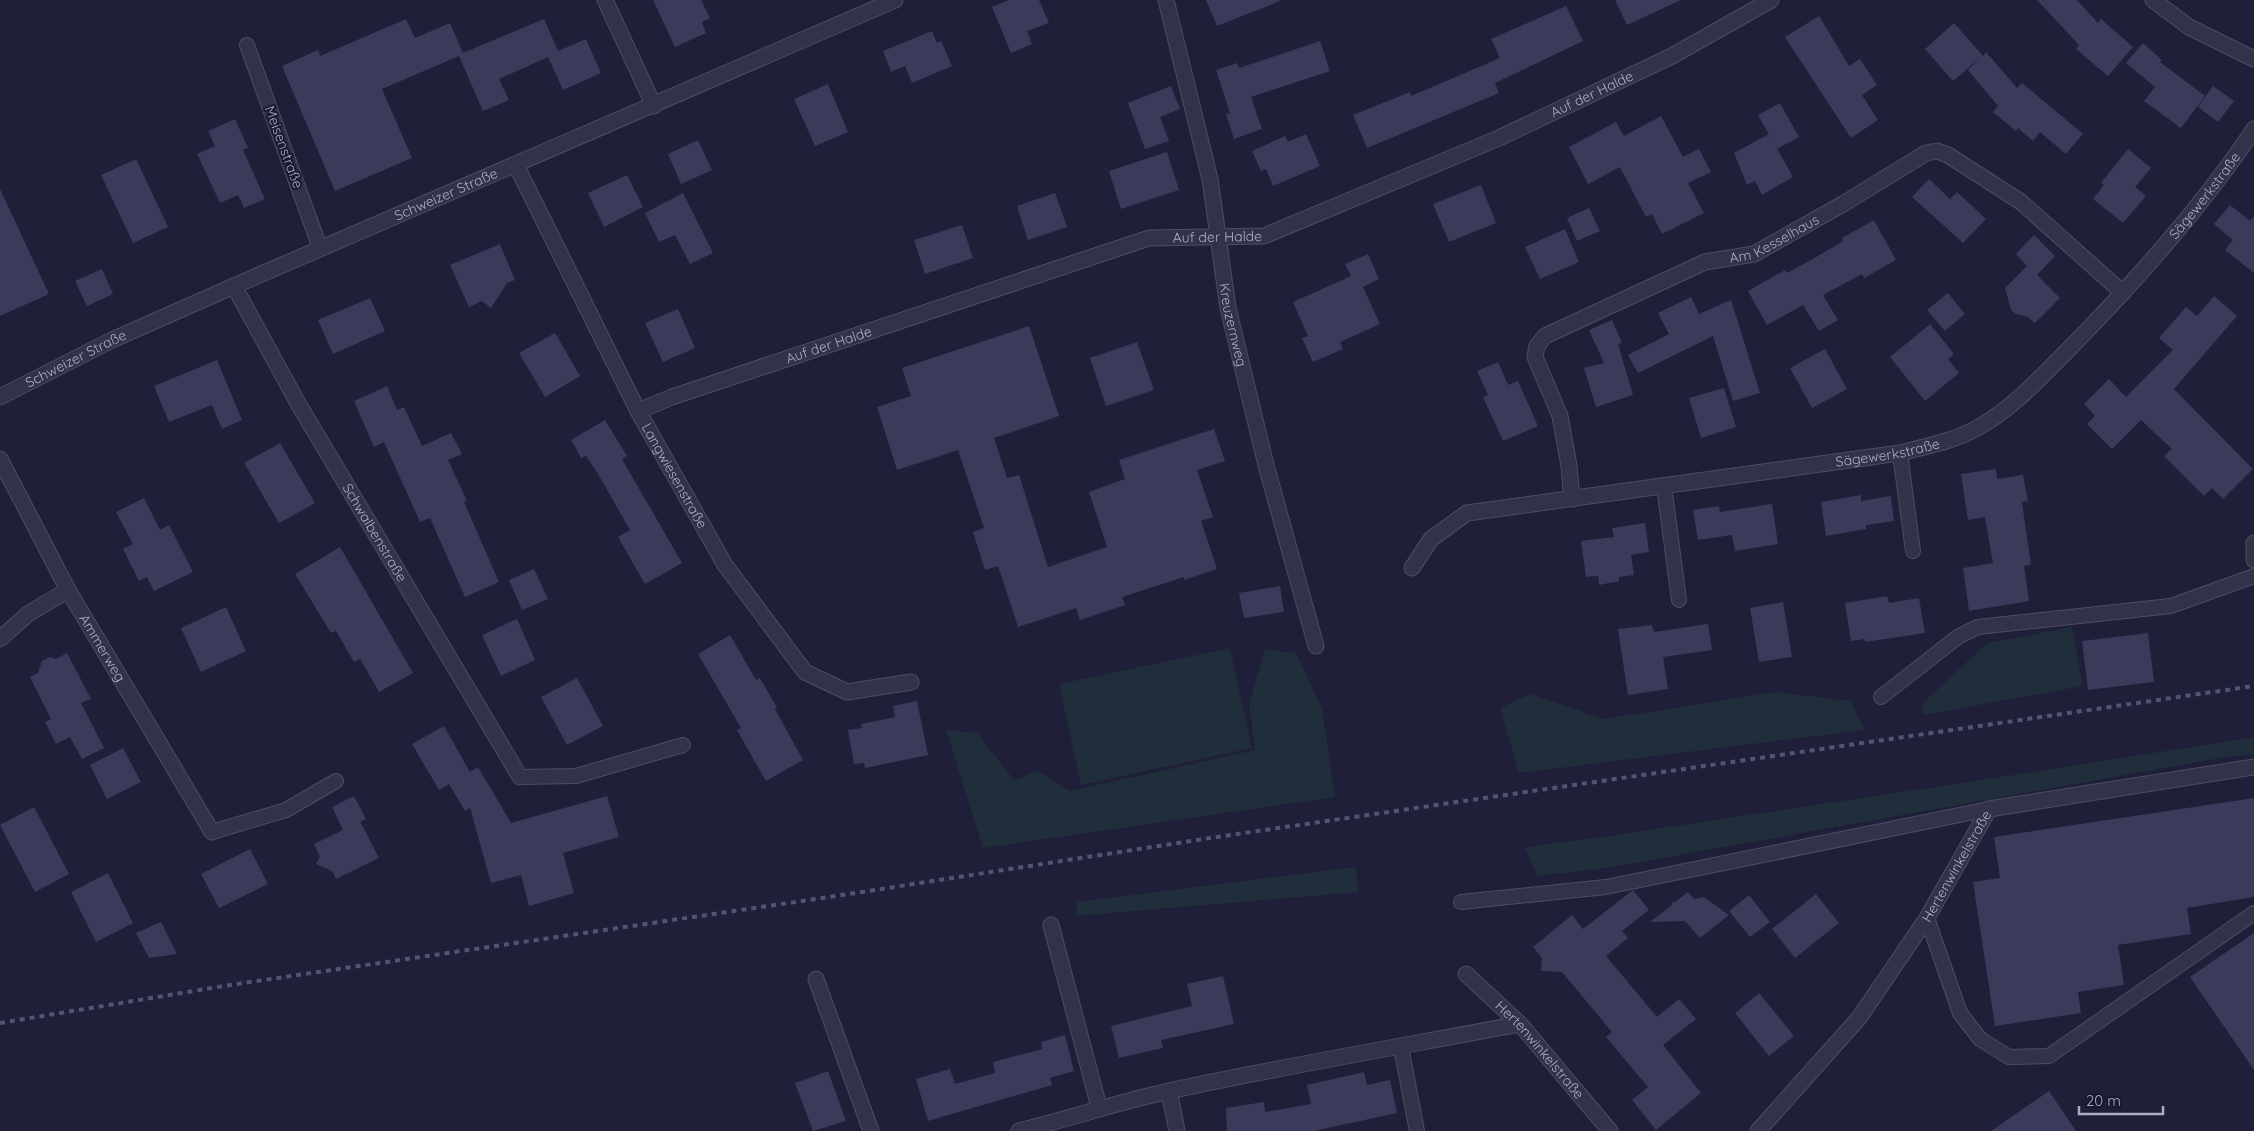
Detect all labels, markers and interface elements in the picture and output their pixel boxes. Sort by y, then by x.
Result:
street label: Auf der Halde [1548,67,1636,121]
street label: Meisenstraße [261,103,307,191]
street label: Sägewerkstraße [2165,149,2244,243]
street label: Schweizer Straße [391,164,501,225]
street label: Am Kesselhaus [1728,210,1822,267]
street label: Auf der Halde [1173,227,1262,247]
street label: Kreuzernweg [1216,282,1251,369]
street label: Auf der Halde [783,322,874,367]
street label: Schweizer Straße [22,326,129,392]
street label: Langwiesenstraße [638,420,712,532]
street label: Sägewerkstraße [1834,434,1942,471]
street label: Schwalbenstraße [339,480,411,585]
street label: Ammerweg [75,611,130,685]
street label: Hertenwinkelstraße [1918,807,1995,925]
street label: Hertenwinkelstraße [1492,997,1588,1103]
scale bar [2079,1084,2163,1116]
text: 20 m [2086,1091,2121,1110]

